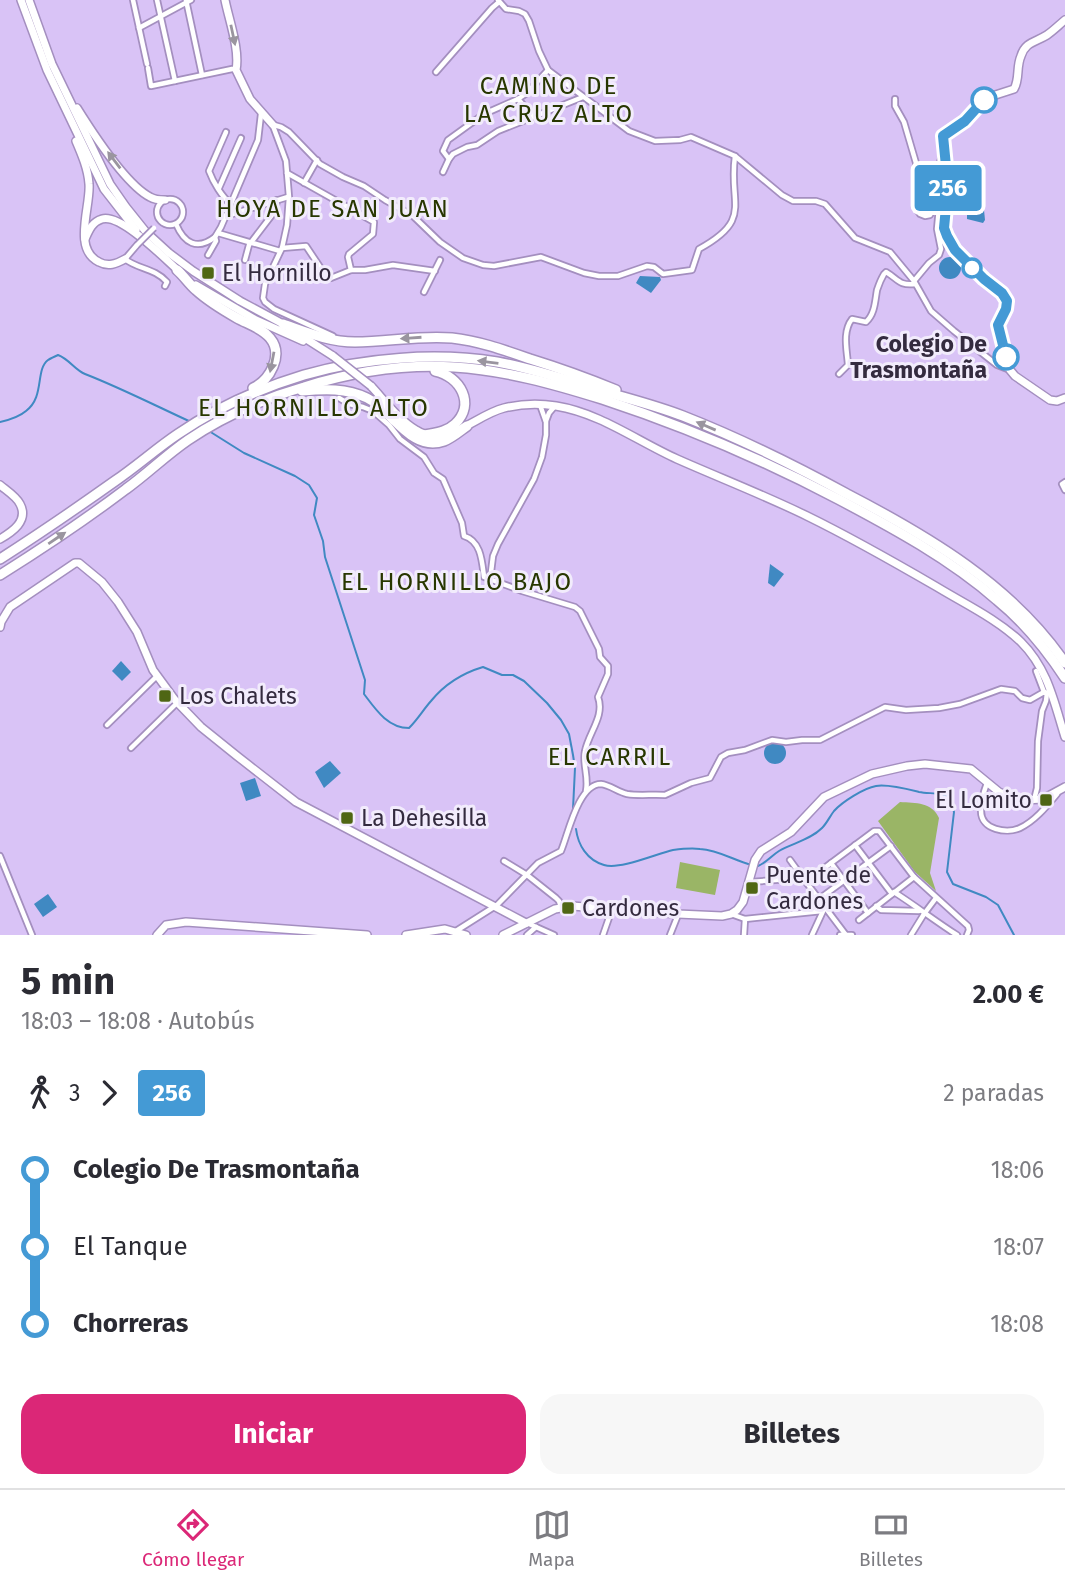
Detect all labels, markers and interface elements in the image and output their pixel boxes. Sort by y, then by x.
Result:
one-way arrow [227,24,238,46]
district label: CAMINO DE LA CRUZ ALTO [464,72,634,128]
unlabelled marker [971,87,997,113]
one-way arrow [106,152,121,170]
line badge: 256 [908,165,988,211]
text: 256 [929,174,967,202]
district label: HOYA DE SAN JUAN [216,195,450,223]
unlabelled marker [962,258,982,278]
place label: El Hornillo [222,259,332,287]
marker: El Hornillo [200,265,216,281]
place label: Colegio De Trasmontaña [850,330,987,384]
one-way arrow [399,332,421,343]
marker: Colegio De Trasmontaña [993,344,1019,370]
one-way arrow [266,351,277,373]
one-way arrow [477,356,499,367]
district label: EL HORNILLO ALTO [198,394,430,422]
one-way arrow [695,420,716,431]
one-way arrow [48,531,66,545]
district label: EL HORNILLO BAJO [341,568,573,596]
place label: Los Chalets [179,682,297,710]
marker: Los Chalets [157,688,173,704]
district label: EL CARRIL [548,743,672,771]
place label: El Lomito [935,786,1032,814]
marker: El Lomito [1038,792,1054,808]
place label: La Dehesilla [361,804,487,832]
marker: La Dehesilla [339,810,355,826]
place label: Puente de Cardones [766,861,871,915]
marker: Puente de Cardones [744,880,760,896]
place label: Cardones [582,894,679,922]
marker: Cardones [560,900,576,916]
text: 5 min [21,958,115,1004]
text: 2.00 € [973,979,1044,1010]
text: 18:03 – 18:08 · Autobús [21,1007,255,1035]
icon: walk [21,1074,59,1112]
icon: forward [90,1074,128,1112]
text: 3 [69,1079,80,1107]
text: 256 [152,1079,191,1107]
text: 2 paradas [943,1079,1044,1107]
text: Colegio De Trasmontaña [73,1154,360,1185]
text: 18:06 [991,1156,1044,1184]
text: El Tanque [73,1231,188,1262]
text: 18:07 [993,1233,1044,1261]
text: Chorreras [73,1308,188,1339]
text: 18:08 [990,1310,1044,1338]
button: Iniciar [21,1394,526,1474]
button: Billetes [540,1394,1044,1474]
tab: Cómo llegar [142,1506,244,1571]
tab: Mapa [528,1506,575,1571]
tab: Billetes [859,1506,923,1571]

